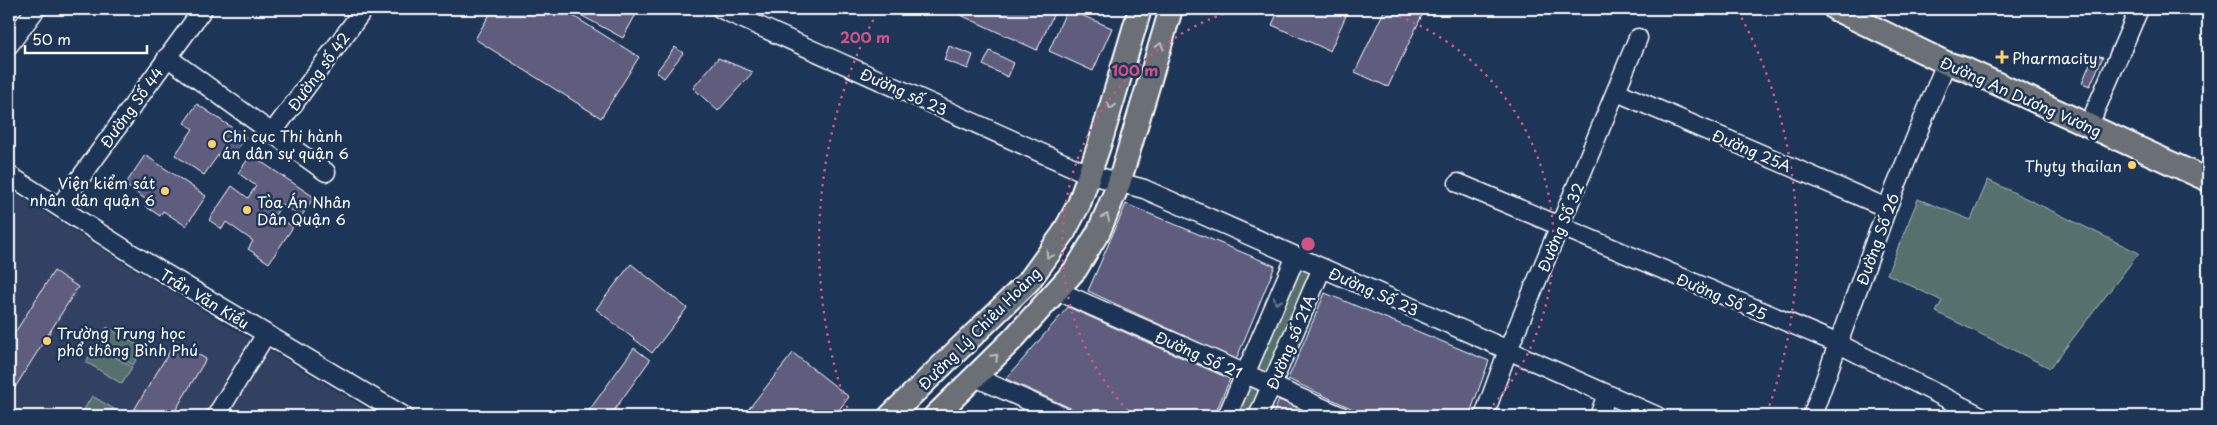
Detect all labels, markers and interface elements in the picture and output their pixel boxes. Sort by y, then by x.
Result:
scale bar [25,22,148,54]
text: 200 m [840,25,890,48]
text: 50 m [32,27,71,50]
street label: Đường số 42 [282,27,354,115]
one-way arrow [1155,42,1165,50]
place label: Pharmacity [2012,46,2098,69]
street label: Đường An Dương Vương [1937,50,2105,142]
marker: Pharmacity [1996,51,2008,63]
text: 100 m [1112,58,1158,81]
street label: Đường Số 44 [94,62,168,152]
street label: Đường số 23 [857,62,951,120]
one-way arrow [1107,101,1117,109]
street label: Đường 25A [1709,123,1795,177]
place label: Chi cục Thi hành án dân sự quận 6 [222,124,349,164]
marker: Chi cục Thi hành án dân sự quận 6 [206,138,218,150]
place label: Thyty thailan [2024,154,2122,177]
marker: Thyty thailan [2126,159,2138,171]
place label: Viện kiểm sát nhân dân quận 6 [29,171,155,211]
street label: Đường Số 32 [1531,179,1589,275]
marker: Viện kiểm sát nhân dân quận 6 [159,185,171,197]
place label: Tòa Án Nhân Dân Quận 6 [257,190,351,230]
street label: Đường Số 26 [1850,190,1904,288]
marker: Tòa Án Nhân Dân Quận 6 [241,204,253,216]
one-way arrow [1099,213,1110,222]
centre of rings [1299,235,1317,253]
one-way arrow [1046,249,1055,259]
street label: Đường Lý Chiêu Hoàng [912,261,1046,395]
street label: Đường Số 23 [1325,261,1423,321]
street label: Trần Văn Kiểu [156,262,254,334]
street label: Đường Số 25 [1673,267,1771,325]
street label: Đường số 21A [1260,291,1320,393]
one-way arrow [1272,296,1283,305]
place label: Trường Trung học phổ thông Bình Phú [57,321,198,361]
street label: Đường Số 21 [1152,325,1246,383]
marker: Trường Trung học phổ thông Bình Phú [41,335,53,347]
one-way arrow [989,354,998,363]

